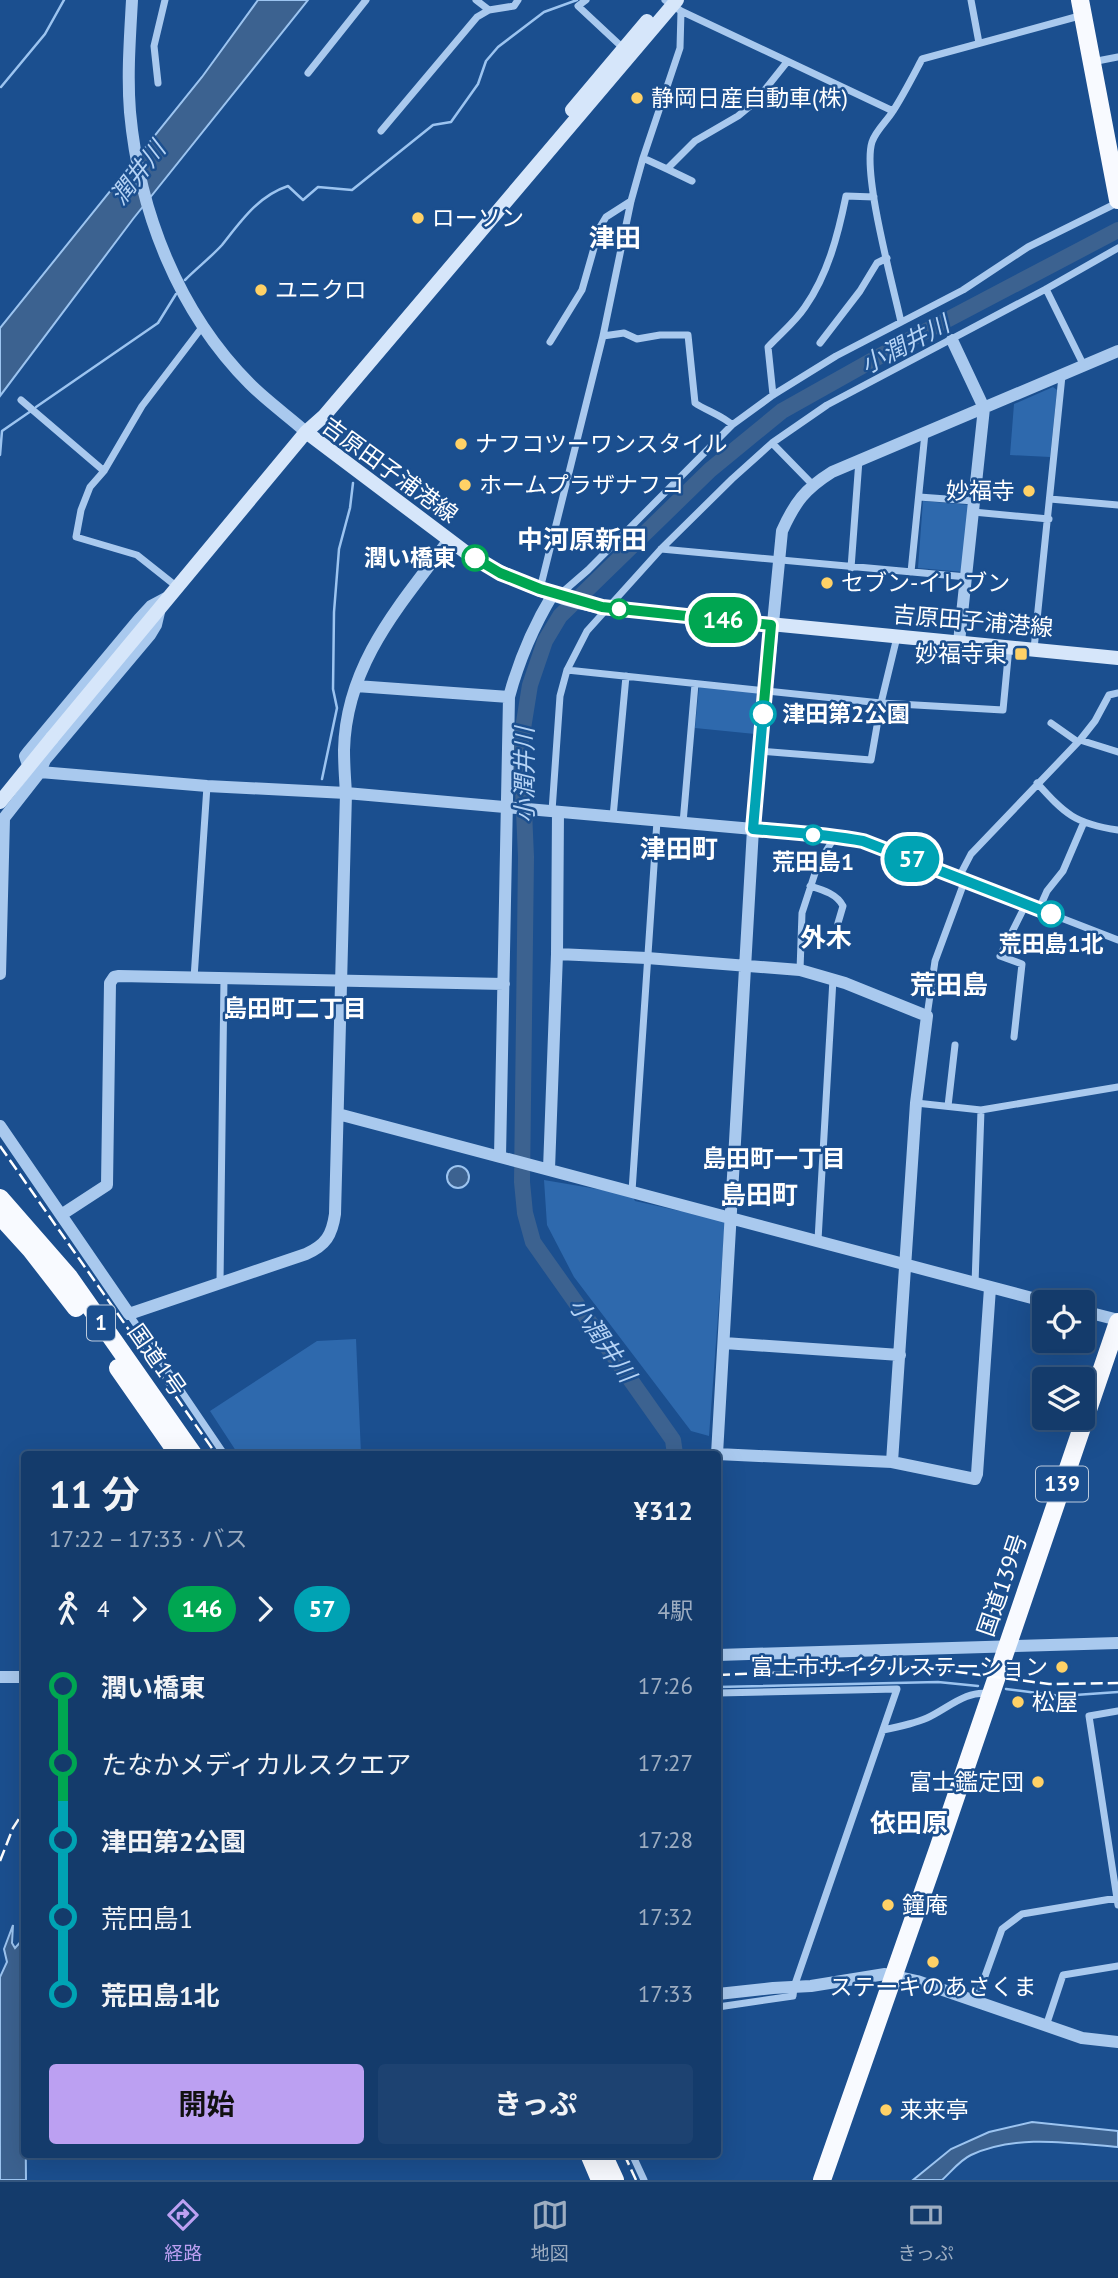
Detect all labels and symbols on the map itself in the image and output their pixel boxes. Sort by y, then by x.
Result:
place label: 静岡日産自動車(株) [651,83,848,112]
marker: 静岡日産自動車(株) [629,90,645,106]
water label: 潤井川 [103,132,174,211]
place label: ローソン [432,203,524,232]
marker: ローソン [410,210,426,226]
district label: 津田 [589,221,641,254]
place label: ユニクロ [275,275,367,304]
marker: ユニクロ [253,282,269,298]
water label: 小潤井川 [855,307,957,381]
street label: 吉原田子浦港線 [317,411,464,529]
place label: ナフコツーワンスタイル [475,429,728,458]
marker: ナフコツーワンスタイル [453,436,469,452]
place label: ホームプラザナフコ [479,470,684,499]
place label: 妙福寺 [946,476,1015,505]
marker: ホームプラザナフコ [457,477,473,493]
marker: 妙福寺 [1021,483,1037,499]
district label: 中河原新田 [517,523,647,556]
place label: 潤い橋東 [364,543,456,572]
marker: 潤い橋東 [462,545,488,571]
place label: セブン-イレブン [841,568,1010,597]
marker: セブン-イレブン [819,575,835,591]
line badge: 146 [683,597,763,643]
unlabelled marker [609,599,629,619]
street label: 吉原田子浦港線 [892,599,1055,642]
place label: 妙福寺東 [915,639,1007,668]
marker: 妙福寺東 [1013,646,1029,662]
place label: 津田第2公園 [782,699,910,728]
marker: 津田第2公園 [750,701,776,727]
water label: 小潤井川 [509,724,540,823]
marker: 荒田島1 [803,825,823,845]
district label: 津田町 [640,832,718,865]
line badge: 57 [880,836,944,882]
place label: 荒田島1 [772,847,854,876]
marker: 荒田島1北 [1038,901,1064,927]
district label: 外木 [800,921,852,954]
place label: 荒田島1北 [998,929,1104,958]
district label: 荒田島 [910,968,988,1001]
district label: 島田町二丁目 [223,993,367,1024]
district label: 島田町一丁目 [702,1143,846,1174]
district label: 島田町 [720,1178,798,1211]
water label: 小潤井川 [562,1292,644,1390]
road number: 1 [87,1306,115,1340]
street label: 国道1号 [122,1318,193,1401]
road number: 139 [1036,1466,1088,1502]
street label: 国道139号 [970,1530,1033,1640]
place label: 富士市サイクルステーション [751,1652,1048,1681]
marker: 富士市サイクルステーション [1054,1659,1070,1675]
place label: 松屋 [1032,1687,1078,1716]
marker: 松屋 [1010,1694,1026,1710]
place label: 富士鑑定団 [909,1767,1024,1796]
marker: 富士鑑定団 [1030,1774,1046,1790]
district label: 依田原 [870,1806,948,1839]
place label: 鐘庵 [902,1890,948,1919]
marker: 鐘庵 [880,1897,896,1913]
marker: ステーキのあさくま [925,1954,941,1970]
place label: ステーキのあさくま [830,1972,1037,2001]
place label: 来来亭 [900,2095,969,2124]
marker: 来来亭 [878,2102,894,2118]

